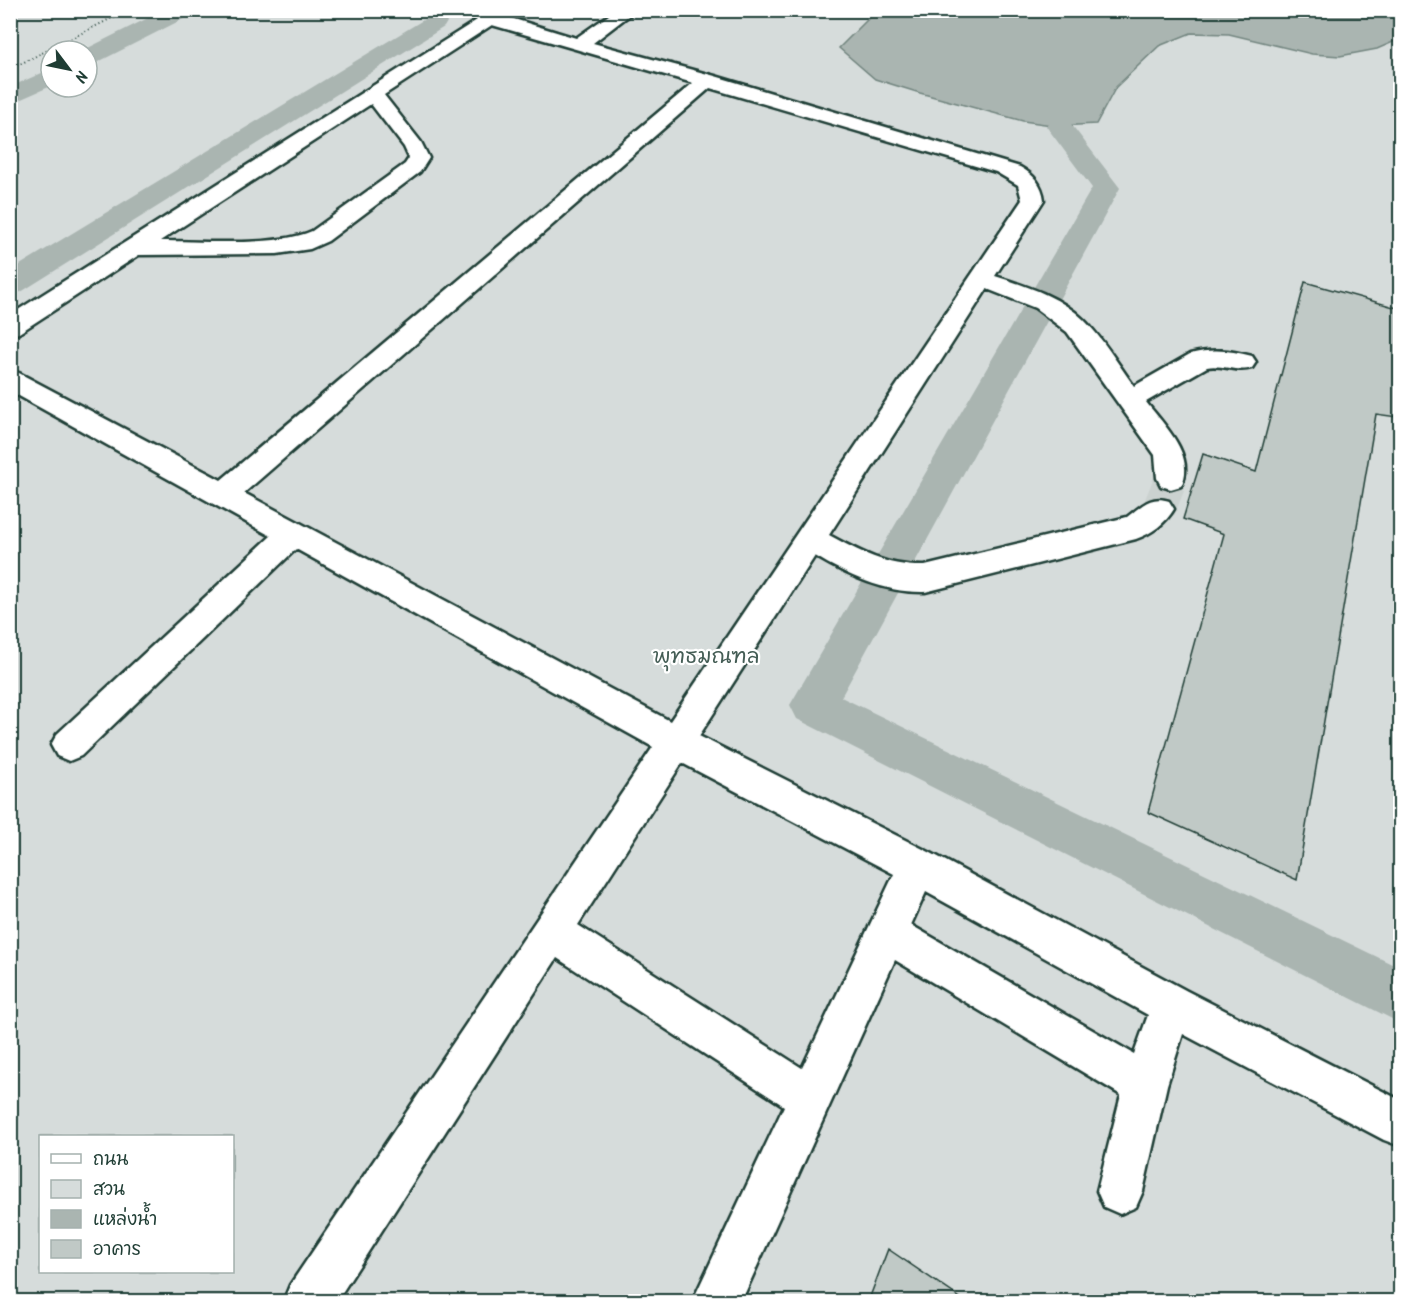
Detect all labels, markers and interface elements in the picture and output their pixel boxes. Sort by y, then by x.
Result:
north arrow [39,39,99,99]
text: N [67,65,94,87]
park label: พุทธมณฑล [653,641,759,674]
legend [39,1135,234,1273]
text: ถนน [93,1146,128,1175]
text: สวน [93,1176,125,1205]
text: แหล่งน้ำ [93,1202,157,1235]
text: อาคาร [93,1236,141,1265]

